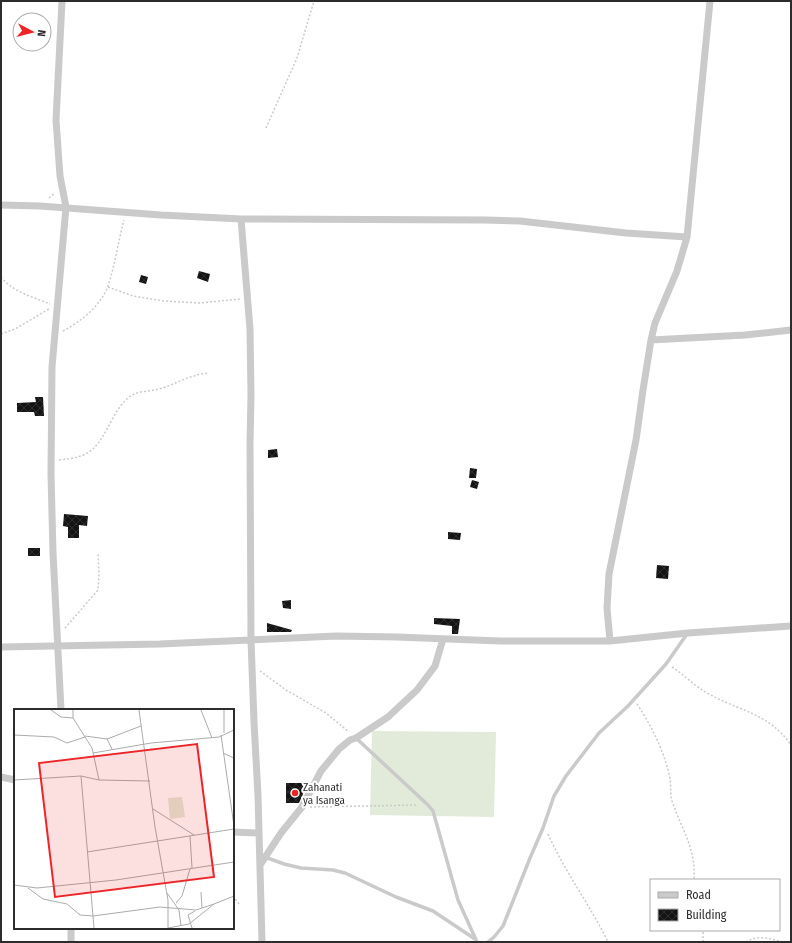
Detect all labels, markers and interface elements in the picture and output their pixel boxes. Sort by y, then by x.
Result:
north arrow [12,12,52,52]
text: N [35,29,48,37]
inset map [14,709,234,929]
place label: Zahanati ya Isanga [303,781,345,807]
marker: Zahanati ya Isanga [290,788,300,798]
legend [650,879,780,931]
text: Road [686,888,711,902]
text: Building [686,908,727,922]

